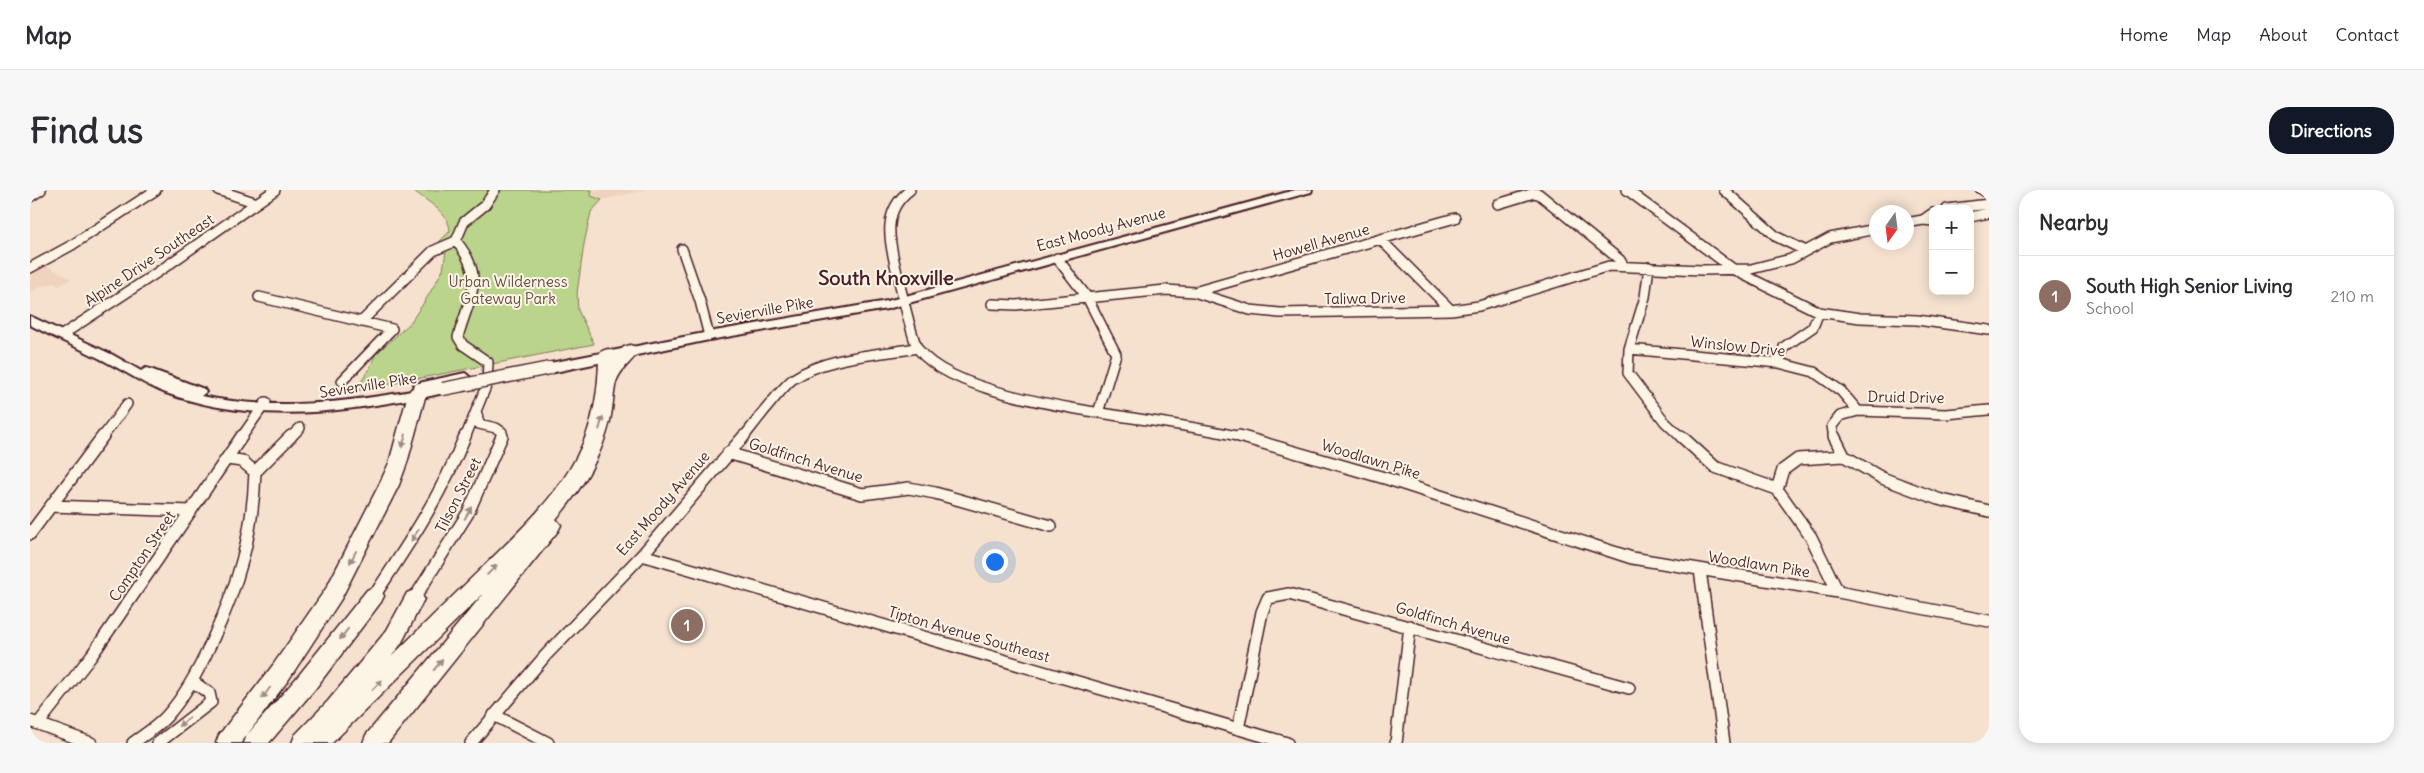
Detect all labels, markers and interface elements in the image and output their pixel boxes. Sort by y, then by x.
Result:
text: Map [25,20,72,50]
text: Home [2120,23,2168,46]
text: Map [2196,23,2231,46]
text: About [2259,23,2307,46]
text: Contact [2335,23,2399,46]
button: Directions [2269,107,2394,154]
text: Find us [30,108,143,152]
street label: East Moody Avenue [1034,203,1168,255]
north arrow [1869,205,1914,250]
map controls [1929,205,1974,295]
button: + [1929,205,1974,250]
text: Nearby [2039,209,2109,236]
street label: Alpine Drive Southeast [81,210,217,310]
street label: Howell Avenue [1270,219,1372,265]
button: − [1929,250,1974,295]
district label: South Knoxville [818,265,954,290]
park label: Urban Wilderness Gateway Park [448,272,568,308]
text: South High Senior Living [2086,274,2293,298]
text: 1 [2052,286,2058,306]
text: 210 m [2331,286,2374,306]
street label: Taliwa Drive [1324,288,1406,308]
street label: Sevierville Pike [715,292,815,328]
text: School [2086,298,2134,318]
street label: Winslow Drive [1690,332,1786,360]
street label: Sevierville Pike [318,368,418,402]
street label: Druid Drive [1867,387,1945,407]
one-way arrow [597,415,605,430]
one-way arrow [400,433,408,448]
street label: Goldfinch Avenue [747,434,865,486]
street label: Woodlawn Pike [1319,435,1423,483]
street label: East Moody Avenue [612,447,714,559]
street label: Tilson Street [431,454,485,536]
street label: Compton Street [105,507,179,605]
one-way arrow [463,507,472,520]
one-way arrow [410,528,420,541]
street label: Woodlawn Pike [1707,547,1811,581]
one-way arrow [349,549,357,564]
your location [982,549,1008,575]
one-way arrow [486,565,498,577]
street label: Goldfinch Avenue [1393,598,1513,648]
street label: Tipton Avenue Southeast [886,602,1052,666]
pin: 1 [671,606,703,644]
one-way arrow [339,627,349,641]
one-way arrow [432,658,443,671]
one-way arrow [371,679,383,691]
one-way arrow [260,686,271,699]
one-way arrow [178,716,191,727]

